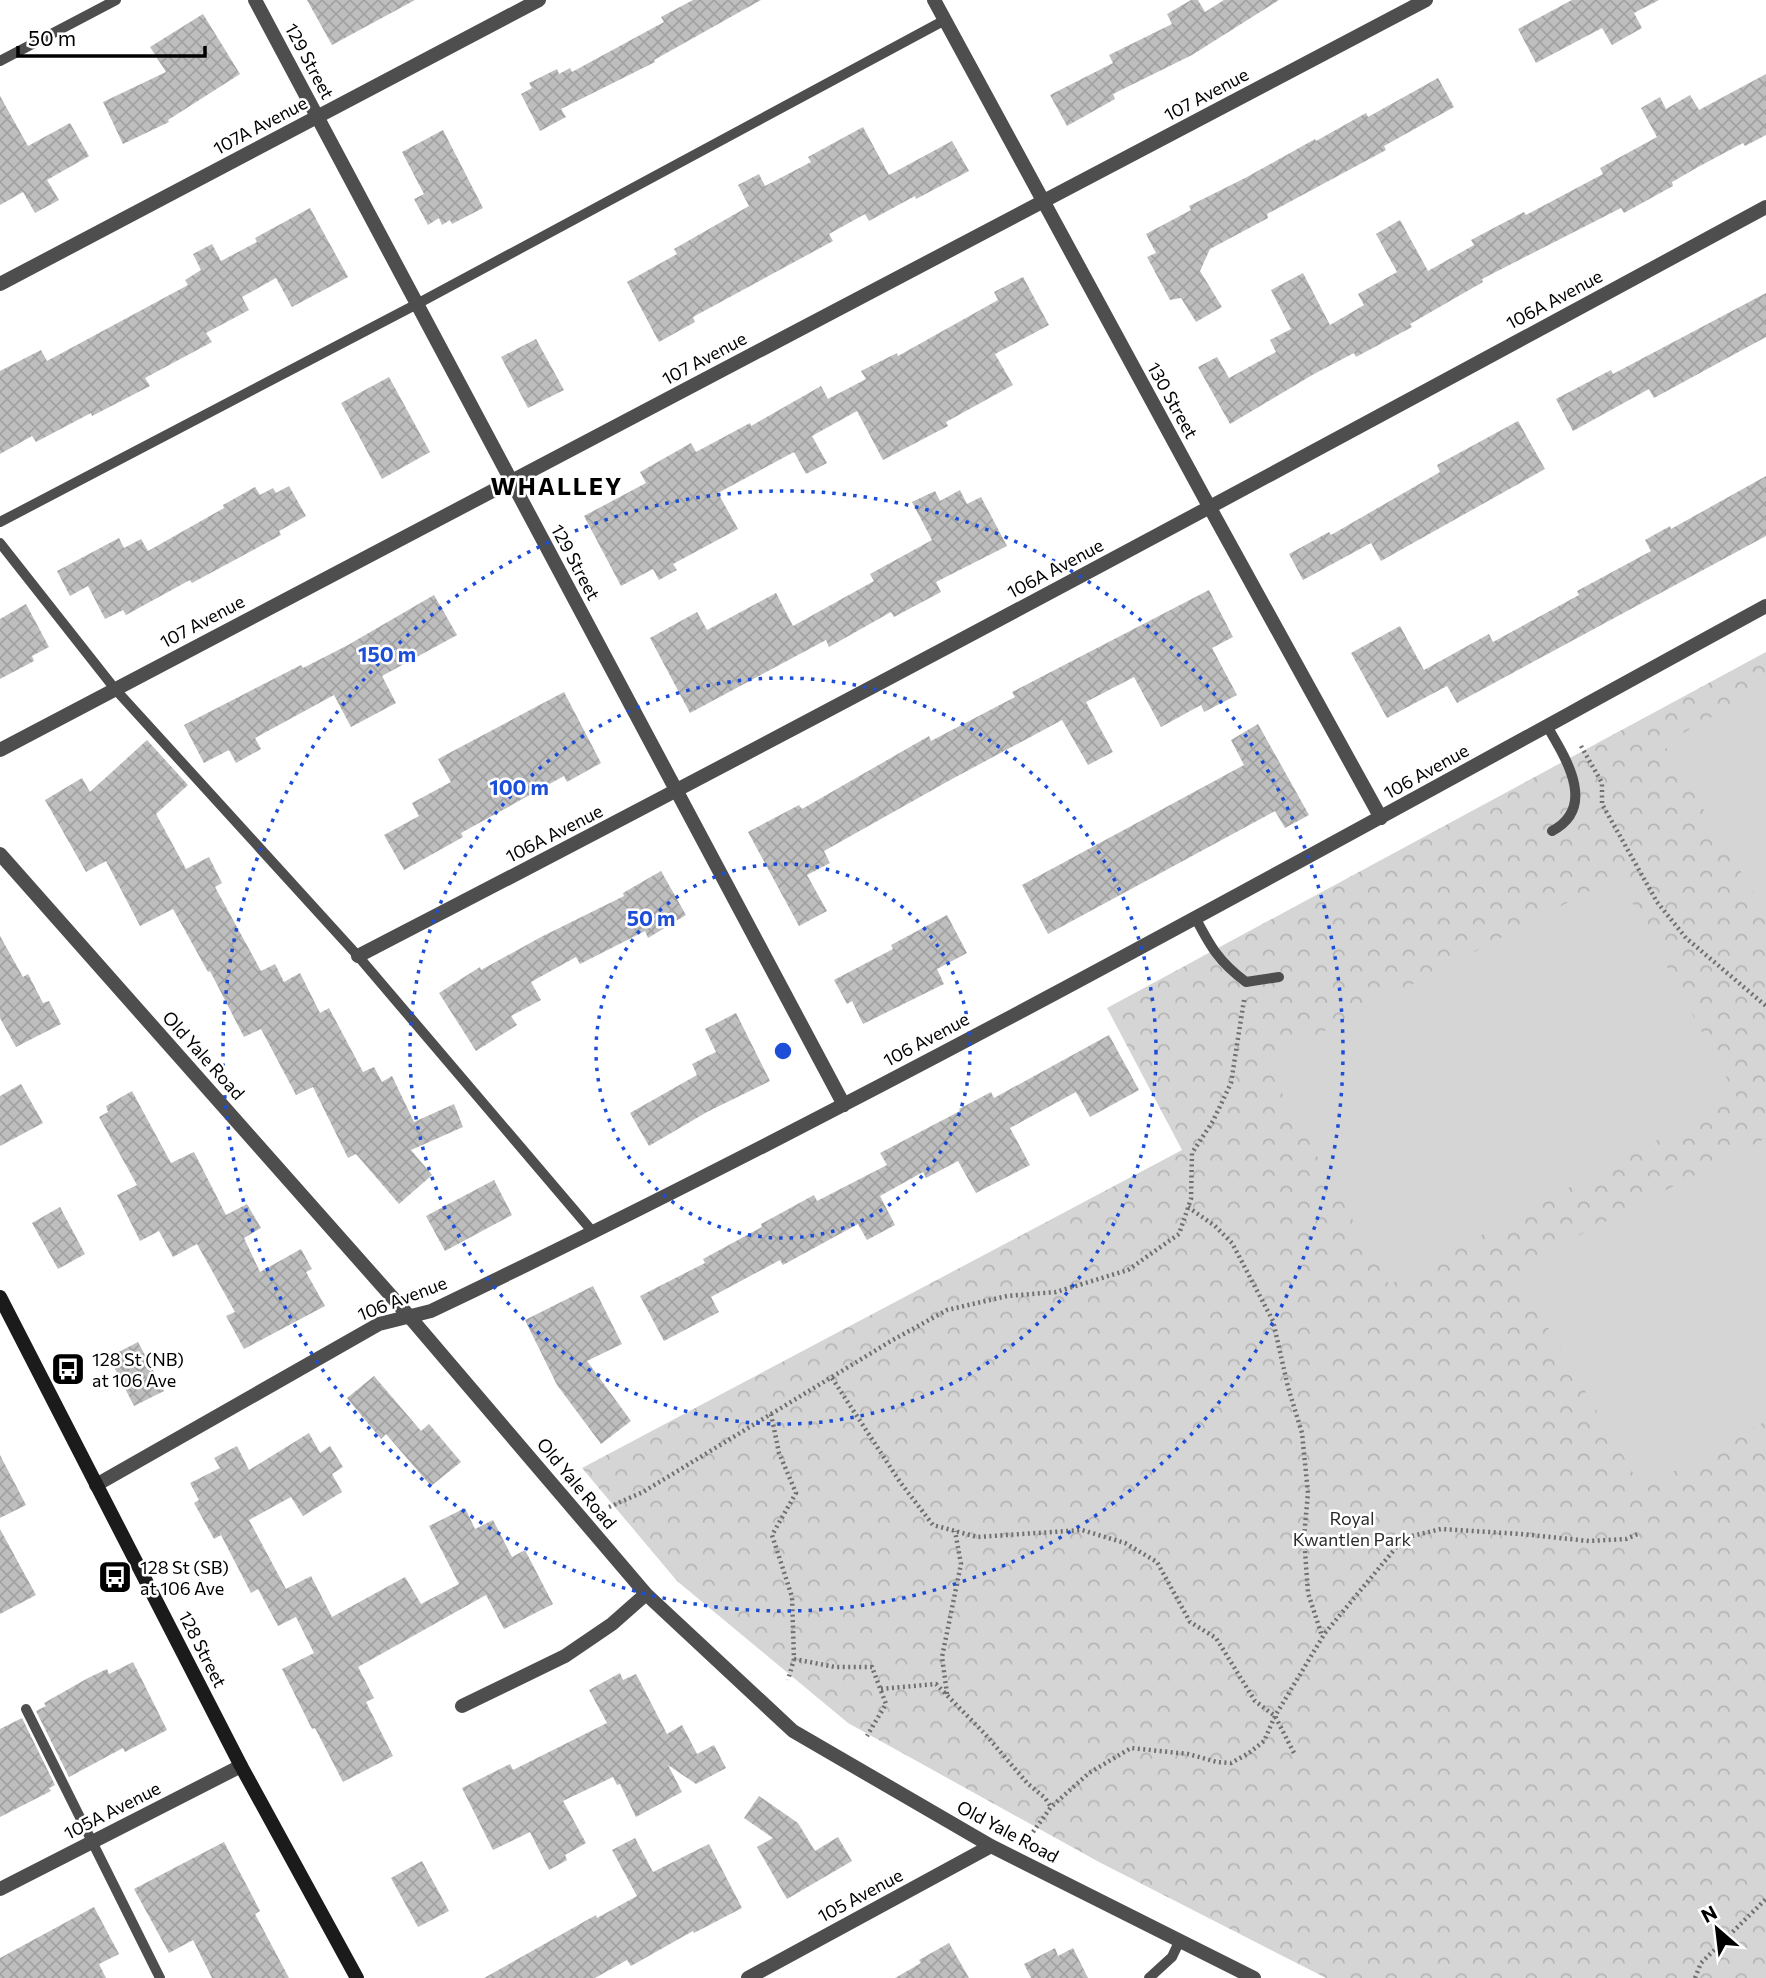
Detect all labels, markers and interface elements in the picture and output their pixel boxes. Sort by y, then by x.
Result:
scale bar [18,14,205,58]
street label: 129 Street [281,19,339,103]
text: 50 m [28,25,76,50]
street label: 107 Avenue [1160,63,1252,125]
street label: 107A Avenue [209,91,311,159]
street label: 106A Avenue [1502,264,1606,334]
street label: 107 Avenue [658,327,750,389]
street label: 130 Street [1143,358,1203,442]
district label: WHALLEY [491,471,623,500]
street label: 129 Street [547,520,605,604]
street label: 106A Avenue [1003,533,1107,603]
street label: 107 Avenue [156,590,248,652]
text: 150 m [358,641,416,666]
street label: 106 Avenue [1380,739,1472,803]
text: 100 m [489,774,549,799]
street label: 106A Avenue [502,799,606,867]
text: 50 m [627,905,675,930]
street label: Old Yale Road [158,1006,250,1104]
street label: 106 Avenue [879,1007,973,1071]
centre of rings [771,1039,795,1063]
street label: 106 Avenue [354,1271,450,1325]
place label: 128 St (NB) at 106 Ave [92,1348,184,1391]
bus stop icon: 128 St (NB) at 106 Ave [49,1350,87,1388]
street label: Old Yale Road [533,1433,621,1533]
park label: Royal Kwantlen Park [1293,1507,1411,1550]
place label: 128 St (SB) at 106 Ave [140,1556,229,1599]
bus stop icon: 128 St (SB) at 106 Ave [96,1558,134,1596]
street label: 128 Street [174,1607,232,1691]
street label: 105A Avenue [60,1776,164,1844]
street label: Old Yale Road [953,1795,1063,1867]
street label: 105 Avenue [814,1863,906,1927]
north arrow [1682,1894,1752,1964]
text: N [1697,1900,1720,1927]

